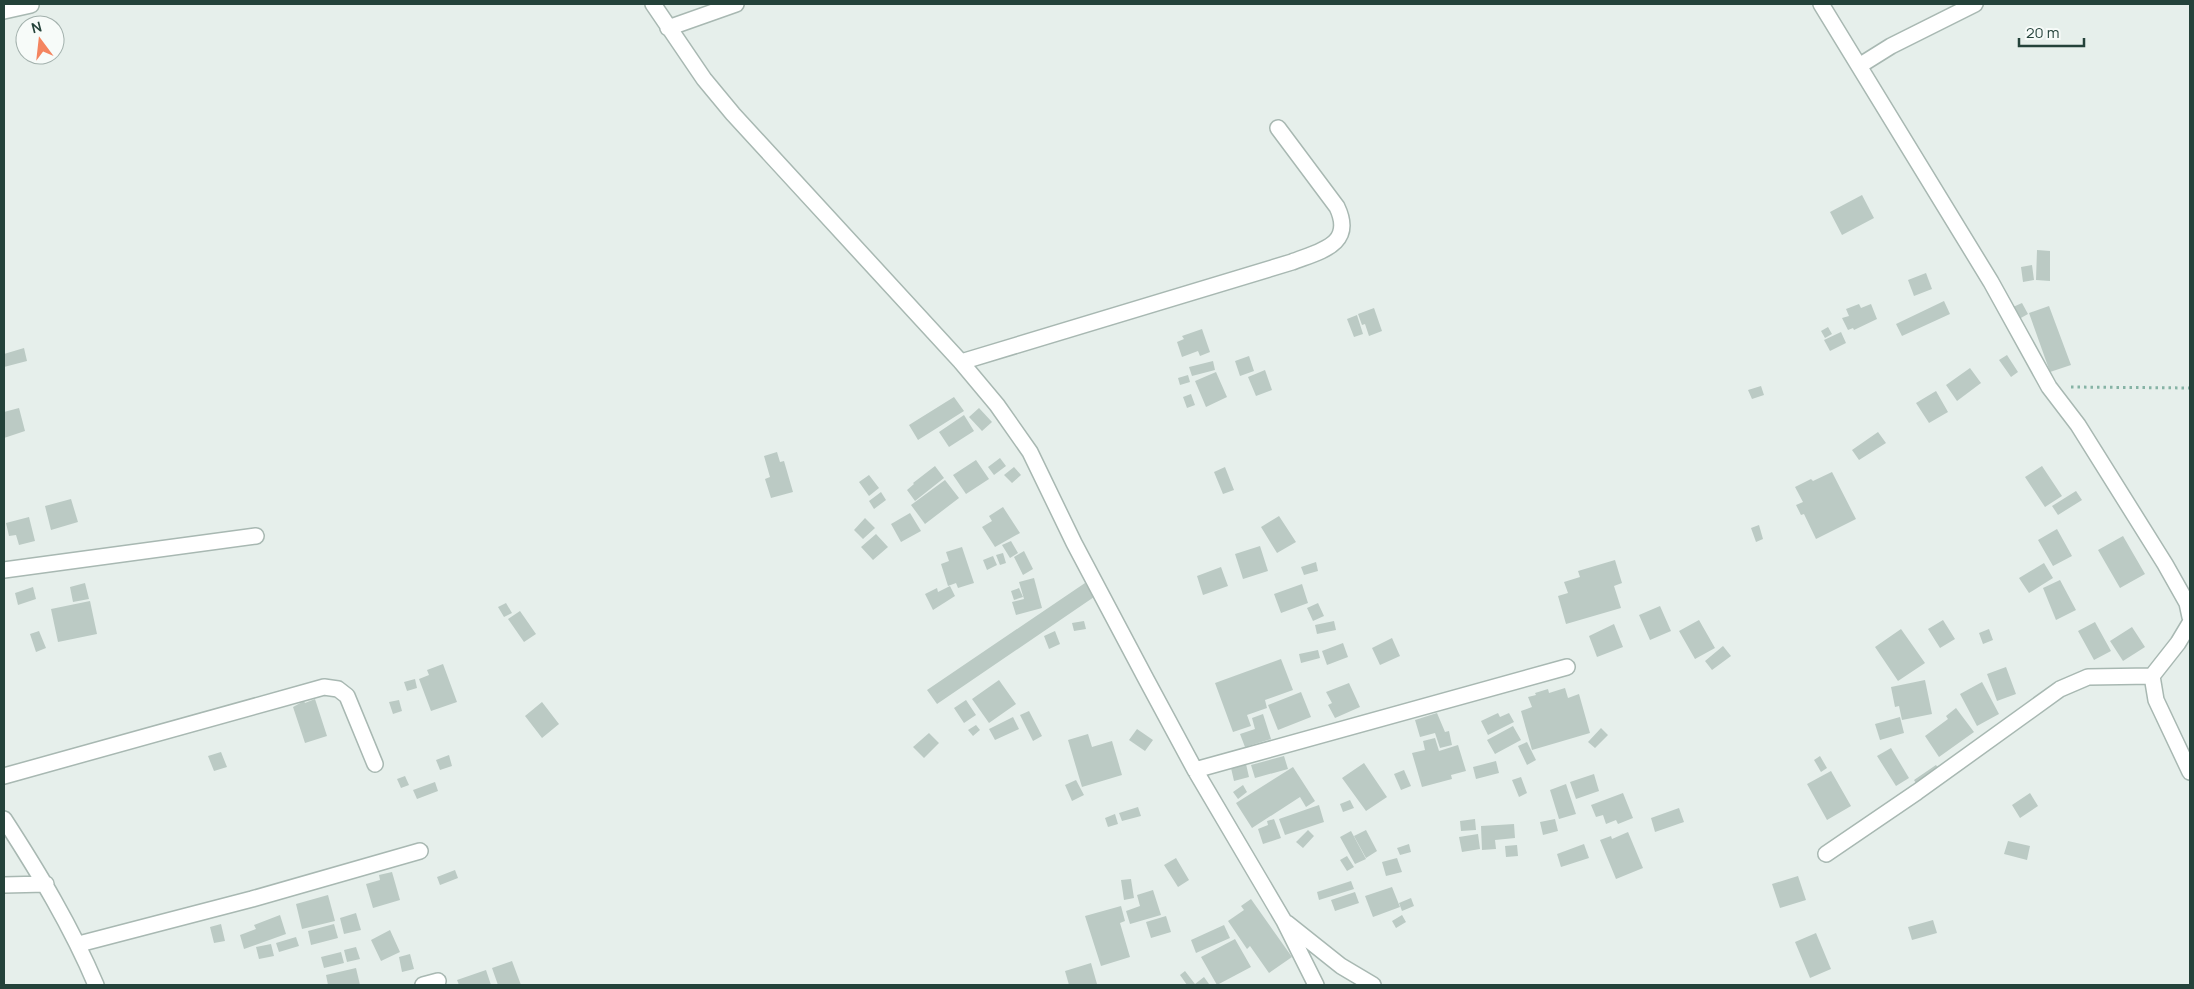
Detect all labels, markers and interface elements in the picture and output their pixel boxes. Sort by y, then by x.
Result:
north arrow [15,15,65,65]
scale bar [2019,15,2084,47]
text: N [29,16,44,37]
text: 20 m [2026,22,2059,43]

